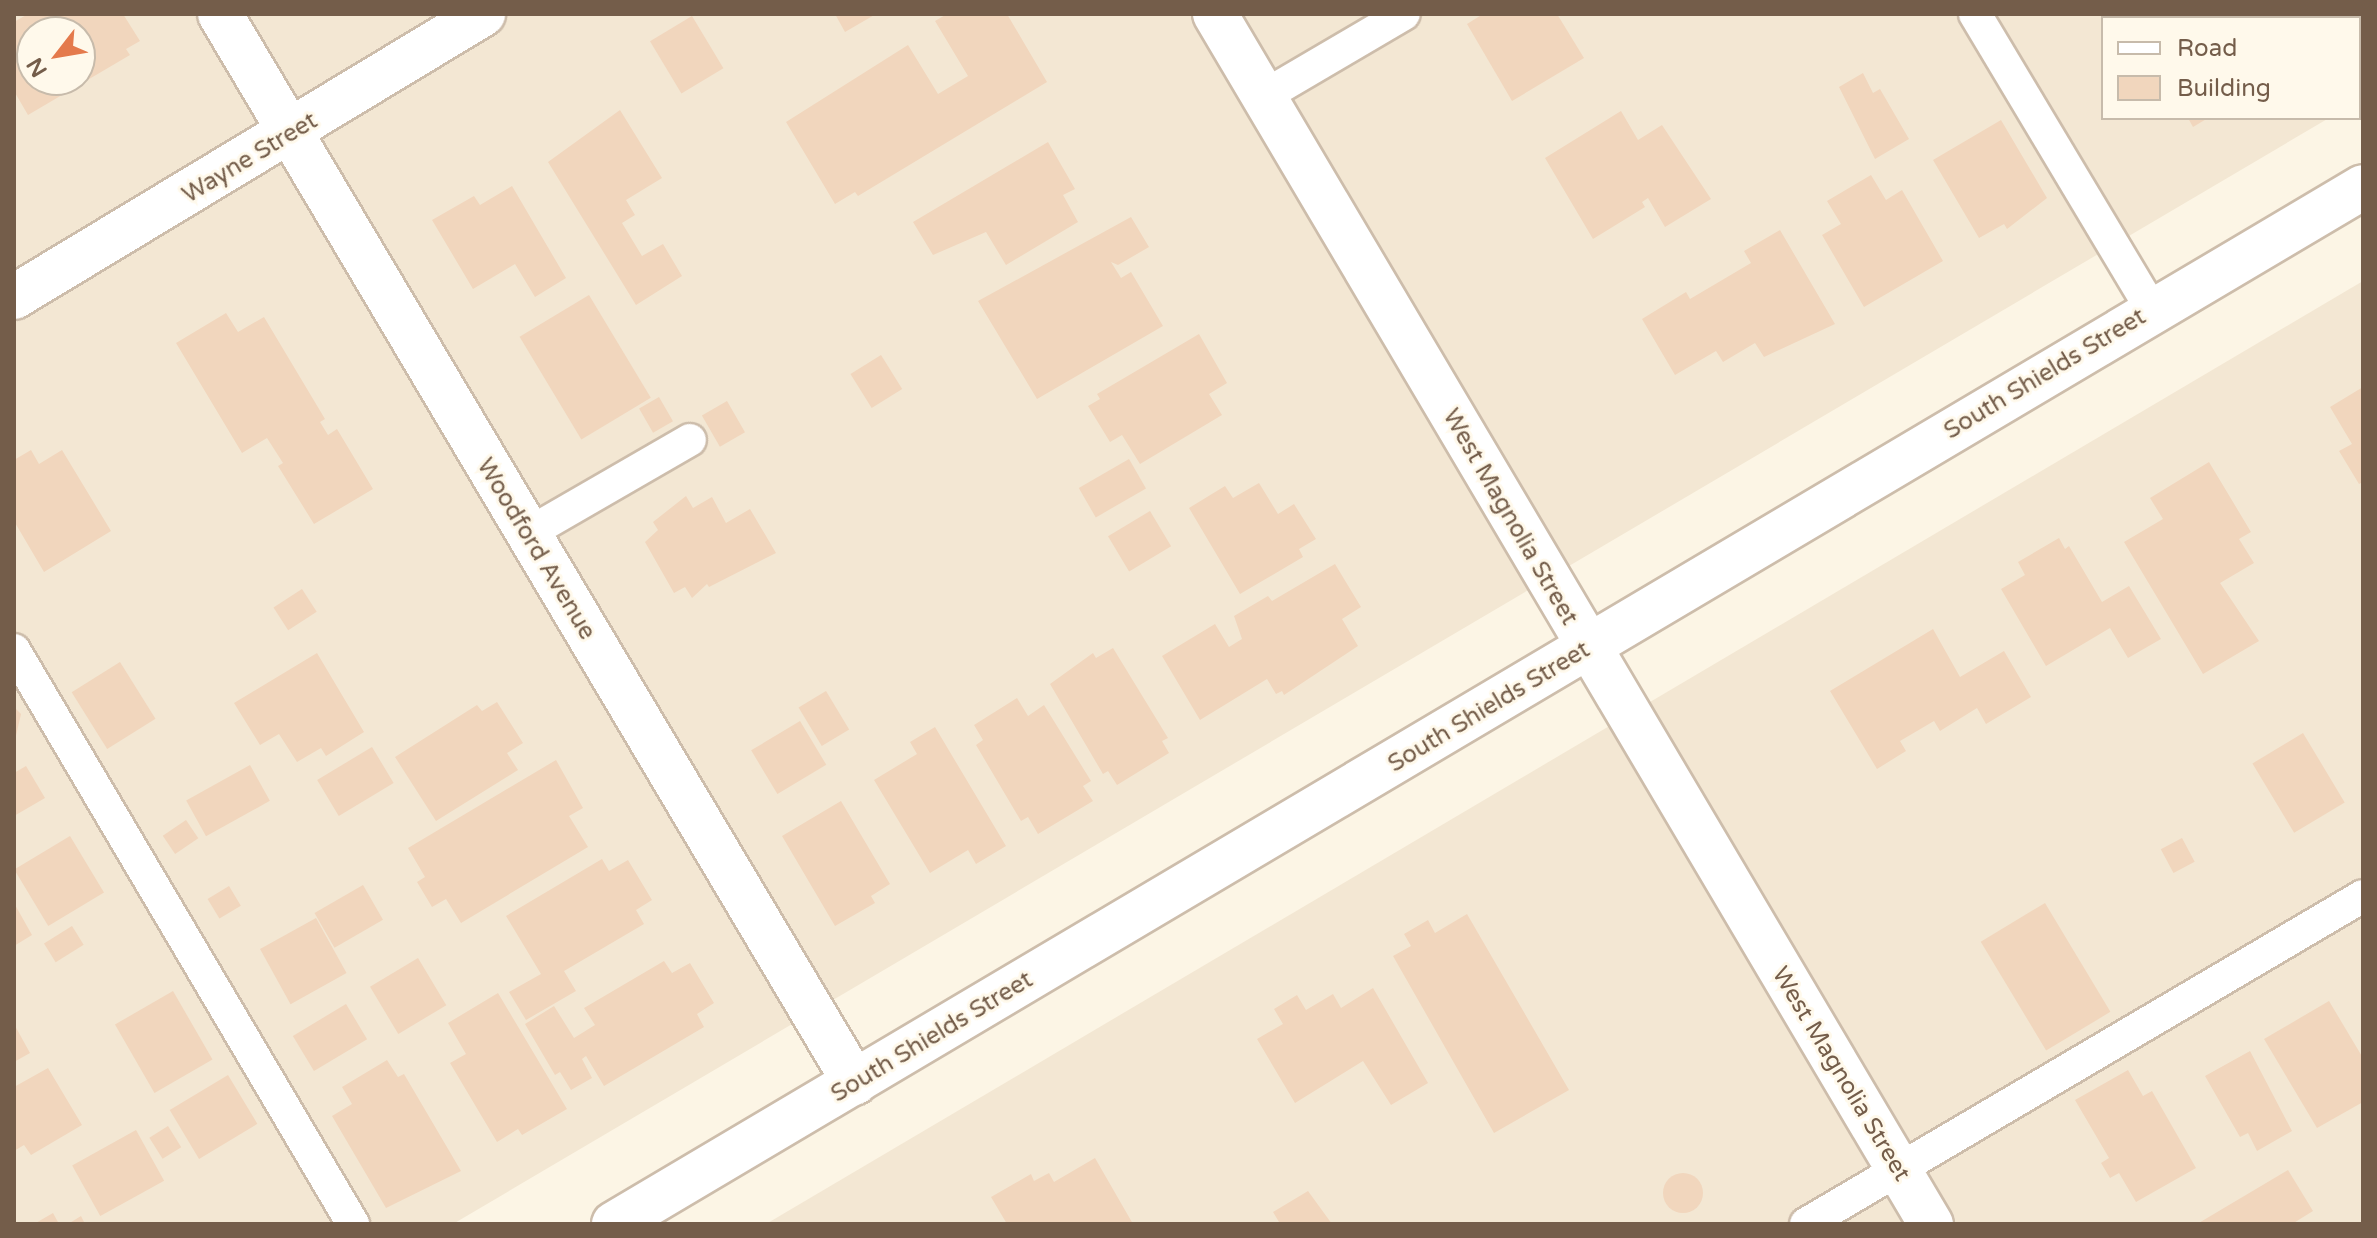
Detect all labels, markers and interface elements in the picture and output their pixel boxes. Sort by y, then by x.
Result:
north arrow [16,16,96,96]
legend [2101,16,2361,120]
text: Road [2177,34,2237,63]
text: N [21,53,53,82]
text: Building [2177,74,2271,103]
street label: Wayne Street [177,106,323,210]
street label: South Shields Street [1939,302,2151,446]
street label: West Magnolia Street [1436,404,1584,630]
street label: Woodford Avenue [470,453,602,645]
street label: South Shields Street [1383,635,1595,779]
street label: West Magnolia Street [1766,962,1916,1186]
street label: South Shields Street [826,965,1038,1109]

